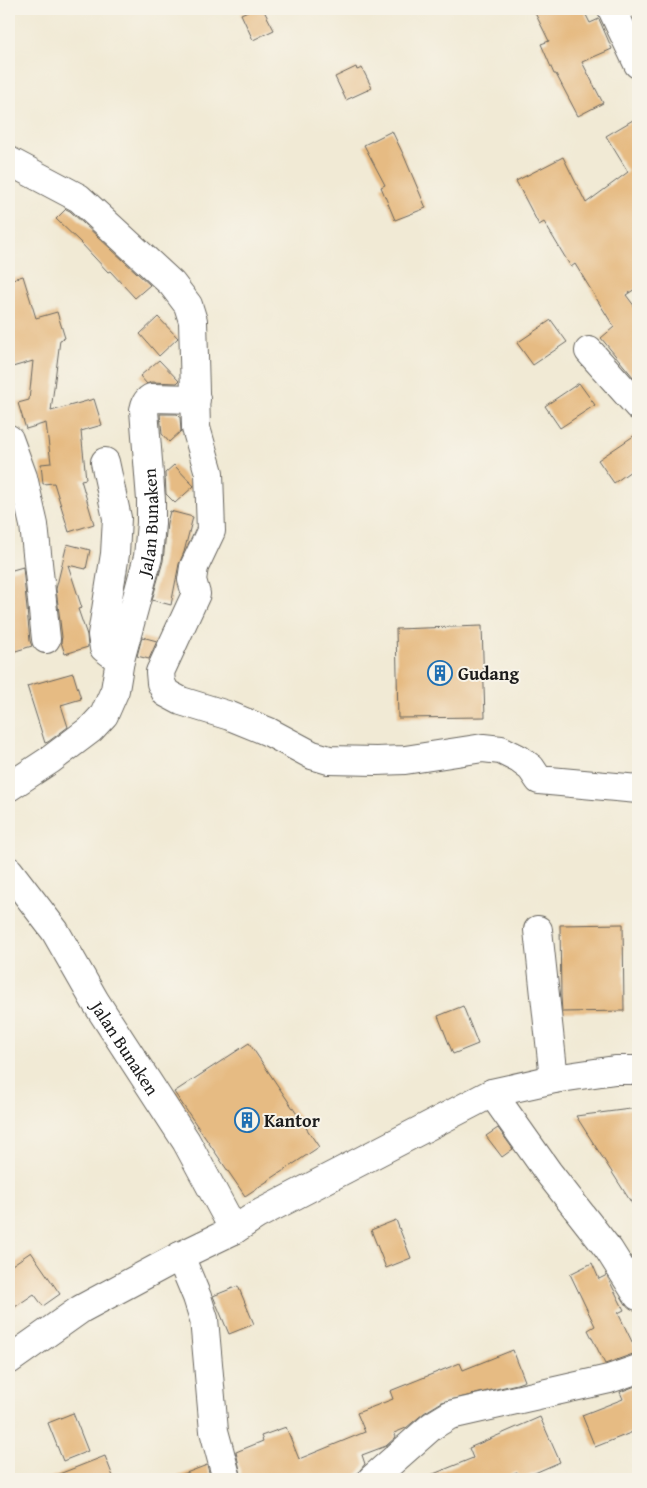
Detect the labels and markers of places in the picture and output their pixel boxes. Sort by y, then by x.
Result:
building icon: Gudang [427,660,453,686]
place label: Gudang [458,660,519,687]
building icon: Kantor [234,1107,260,1133]
place label: Kantor [264,1107,321,1134]

